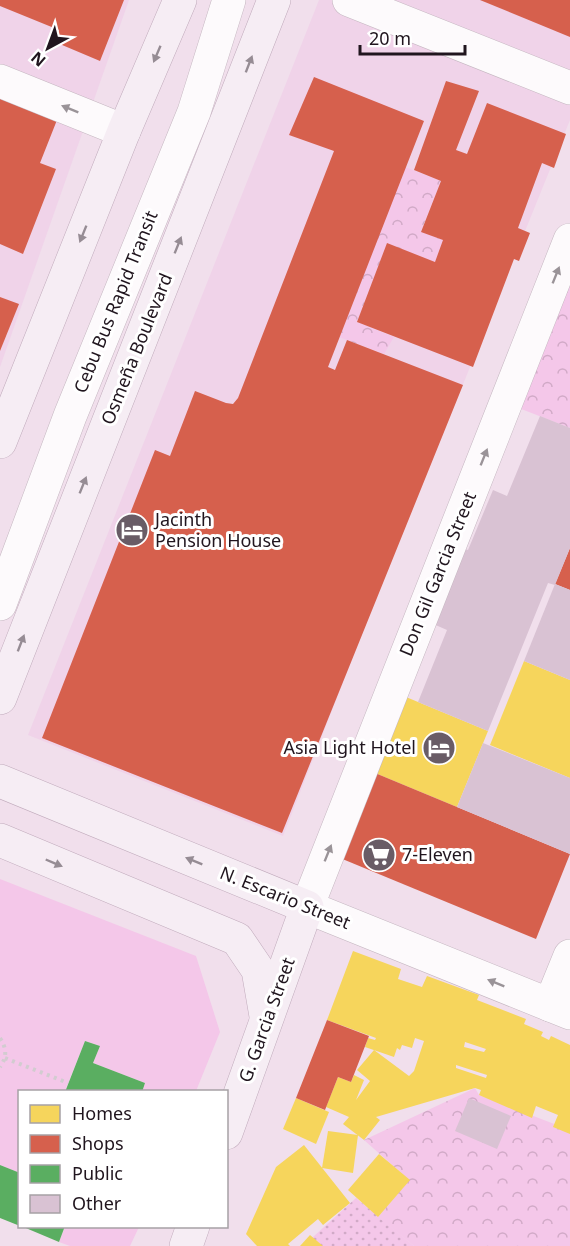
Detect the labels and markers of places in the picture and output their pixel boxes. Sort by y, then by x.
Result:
place label: Jacinth Pension House [153,507,281,552]
hotel icon: Jacinth Pension House [114,512,150,548]
hotel icon: Asia Light Hotel [421,730,457,766]
place label: Asia Light Hotel [283,735,416,759]
supermarket icon: 7-Eleven [361,837,397,873]
place label: 7-Eleven [402,842,473,866]

